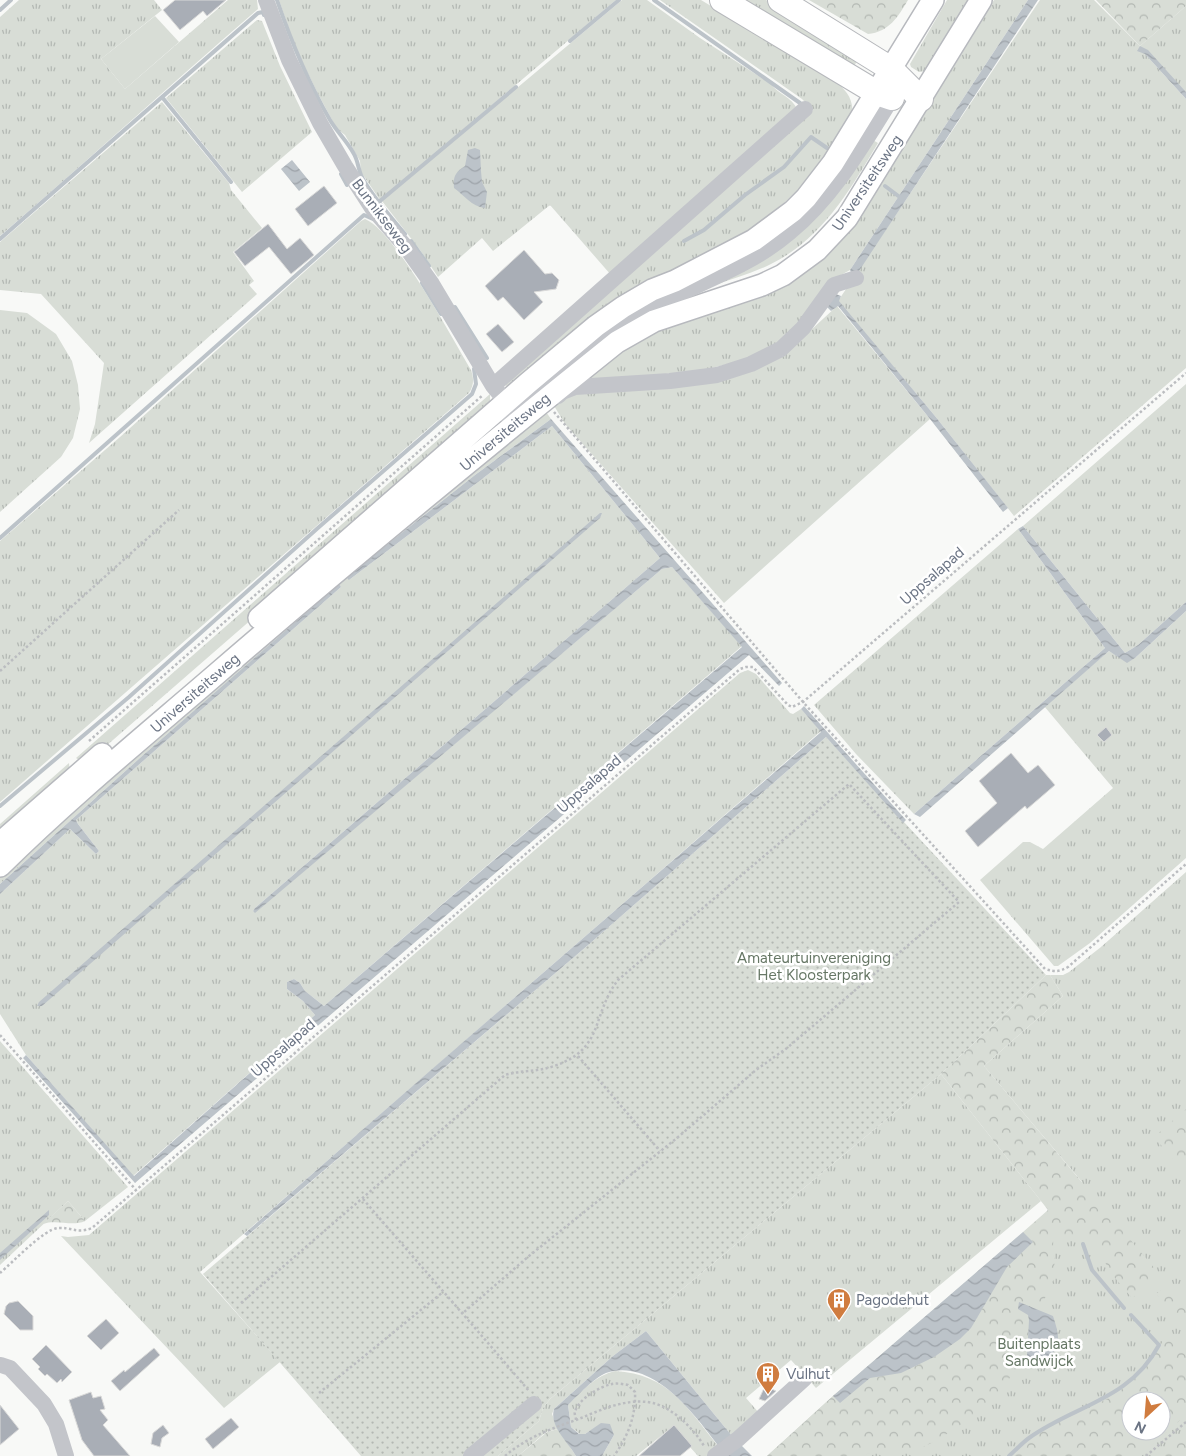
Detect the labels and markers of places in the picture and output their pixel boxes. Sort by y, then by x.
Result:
building icon: Pagodehut [826,1287,852,1321]
place label: Pagodehut [856,1291,929,1309]
building icon: Vulhut [755,1361,781,1395]
place label: Vulhut [786,1365,831,1383]

